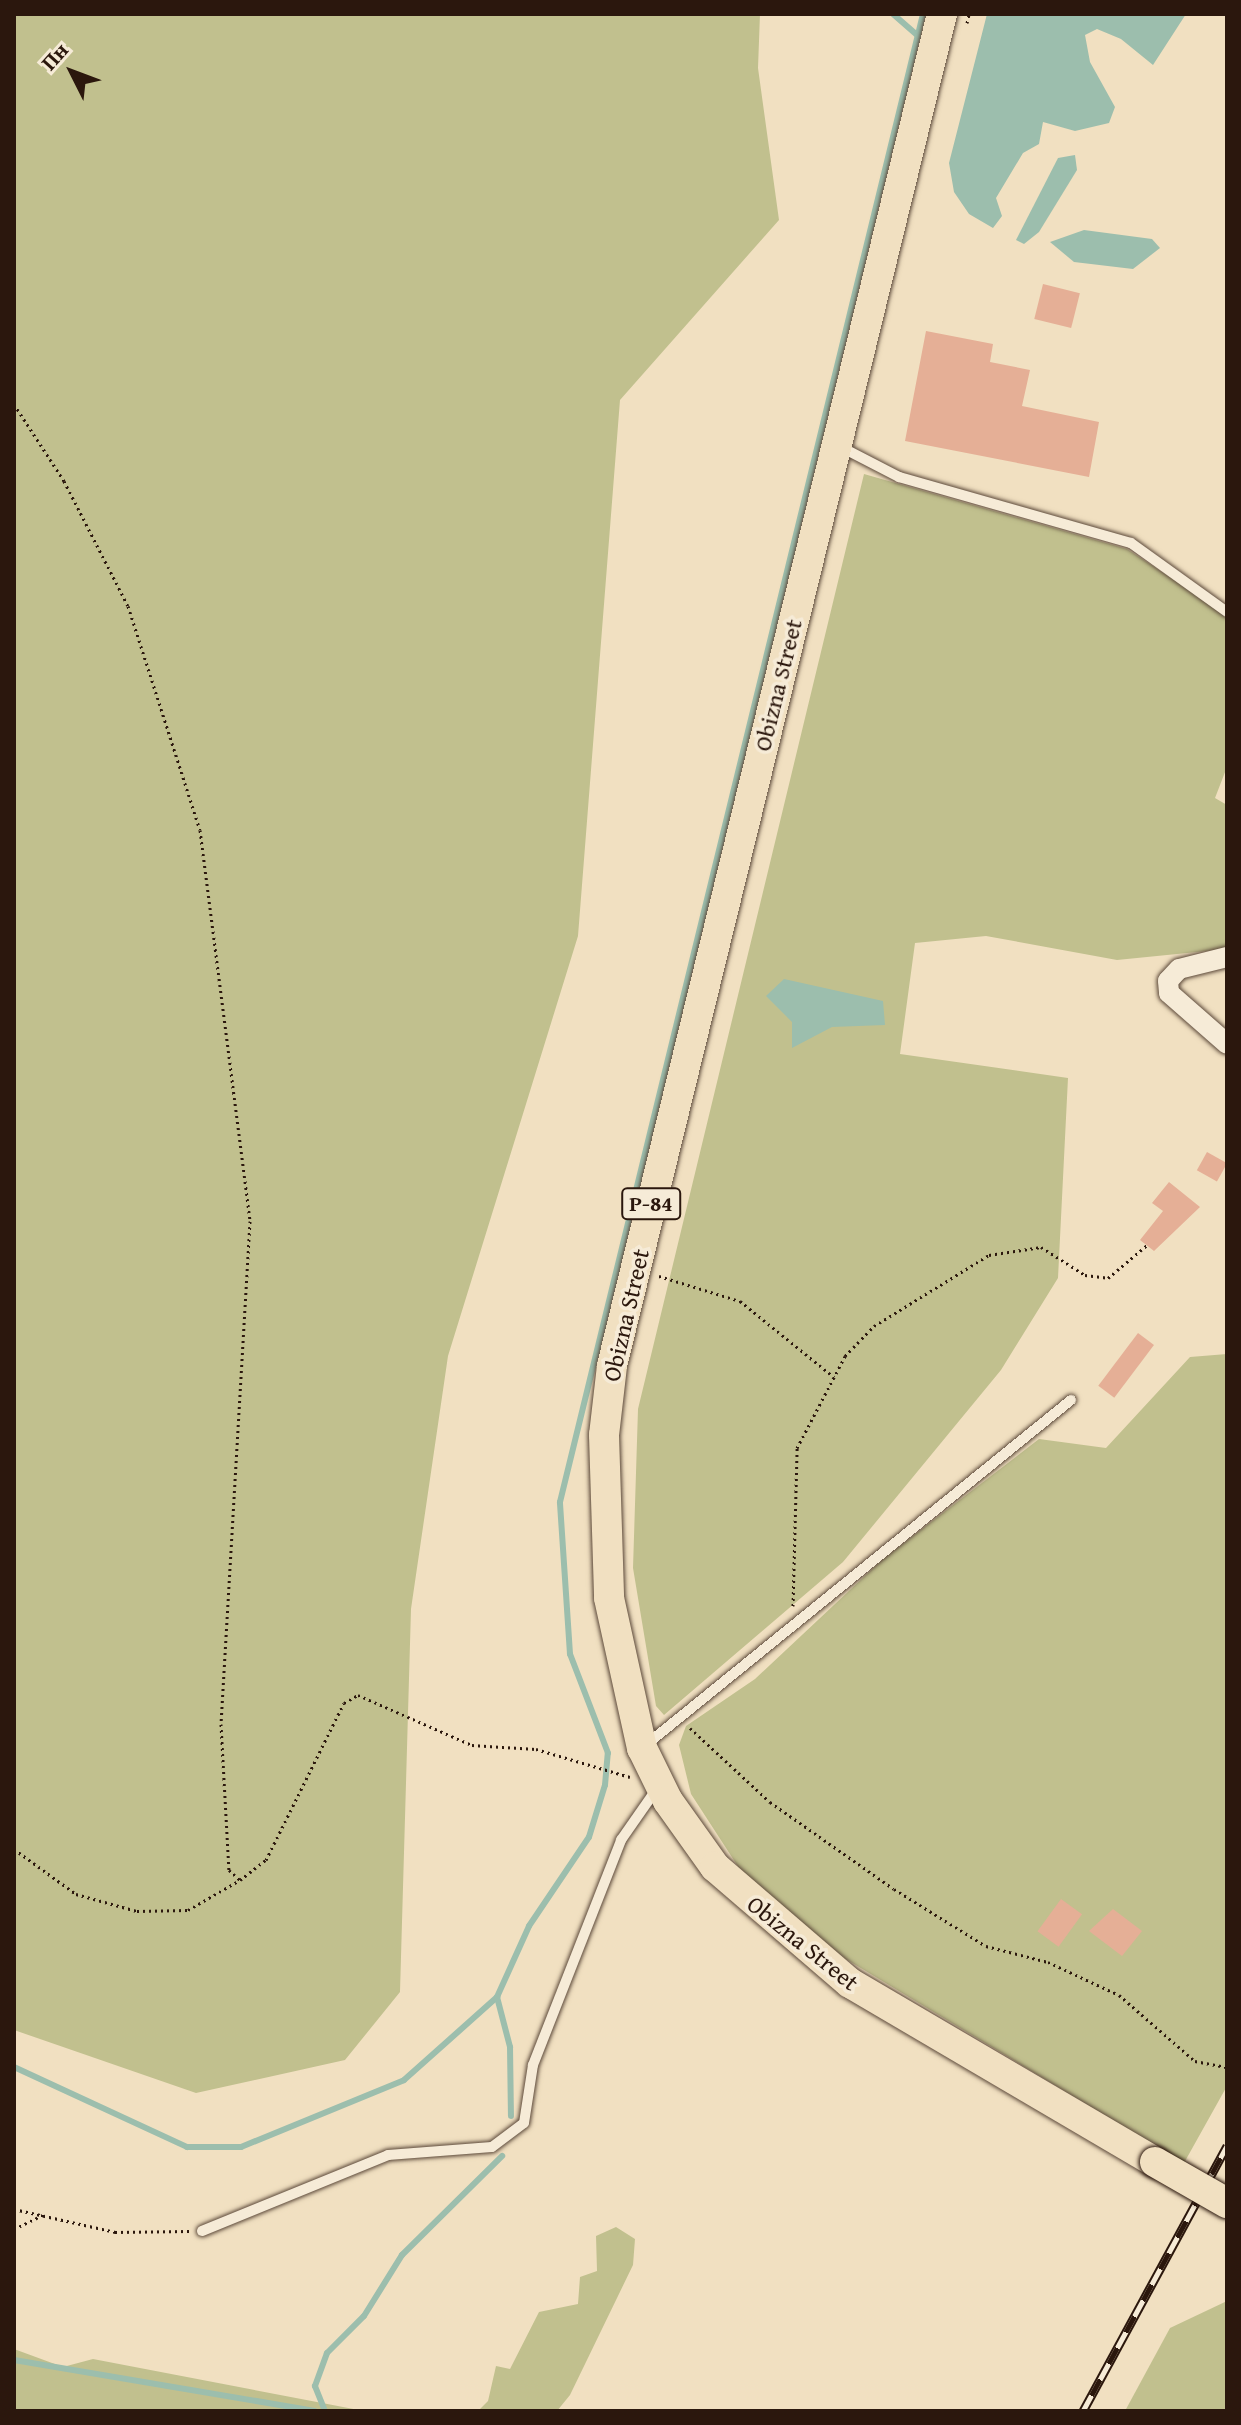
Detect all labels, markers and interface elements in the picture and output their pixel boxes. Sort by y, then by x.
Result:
north arrow [32,32,112,112]
text: Пн [33,35,76,77]
street label: Obizna Street [748,616,808,754]
road number: Р-84 [621,1186,681,1222]
street label: Obizna Street [597,1246,655,1384]
street label: Obizna Street [741,1889,865,1997]

